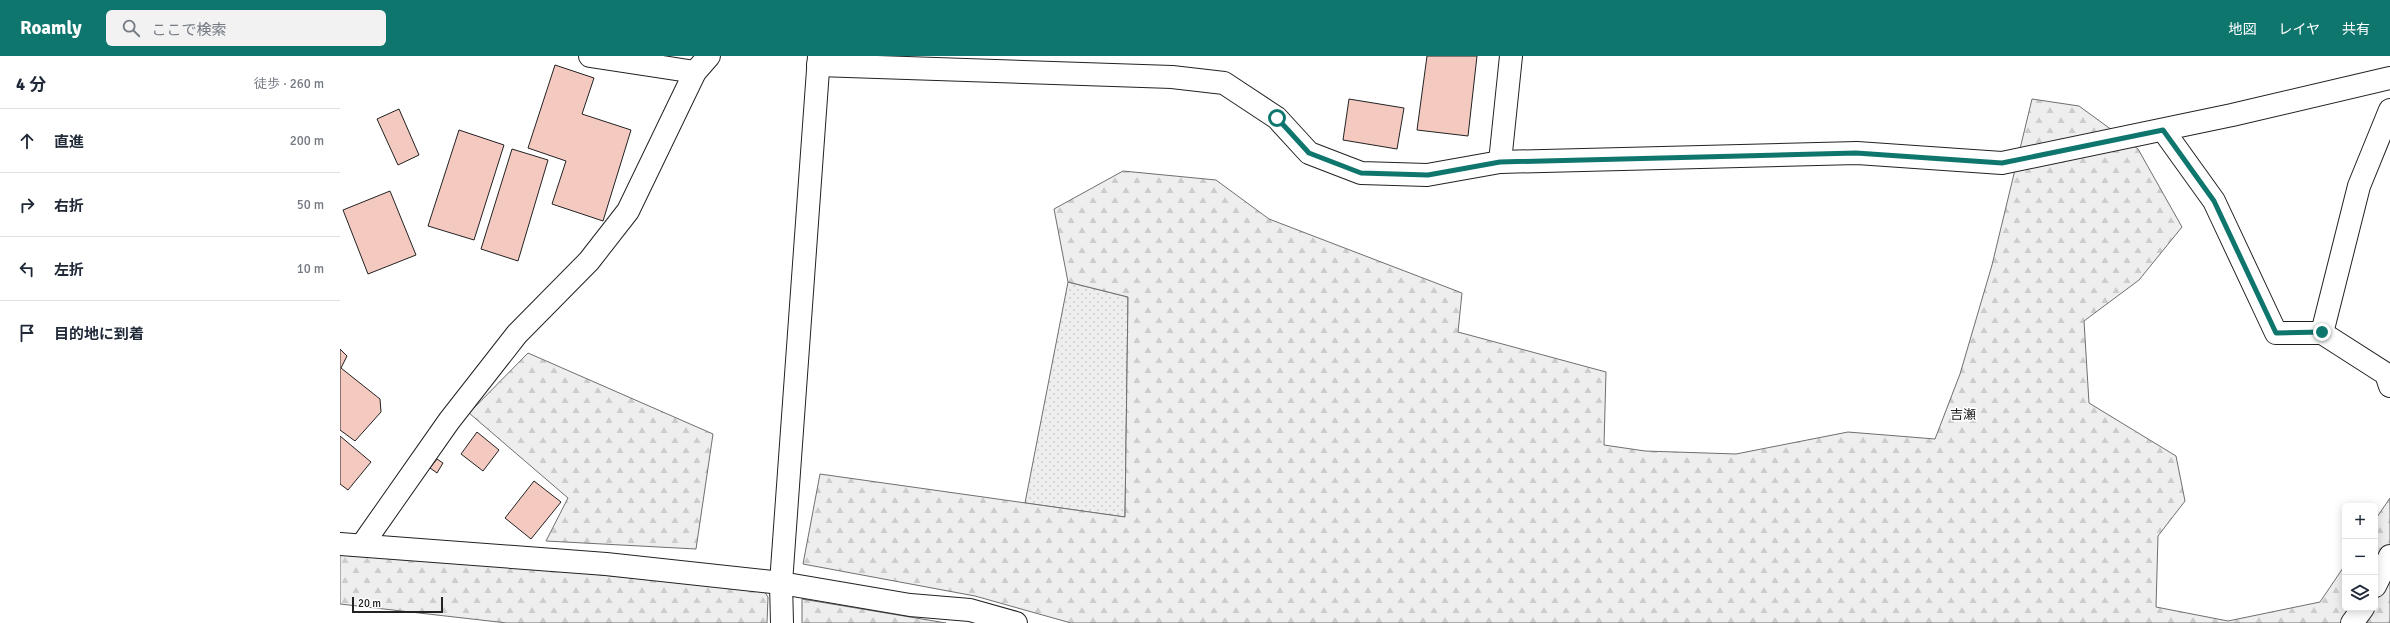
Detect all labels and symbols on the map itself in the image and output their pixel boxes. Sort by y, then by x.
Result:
route start [1268,109,1286,127]
route end [2313,323,2331,341]
district label: 吉瀬 [1950,407,1976,423]
scale bar [352,595,443,614]

